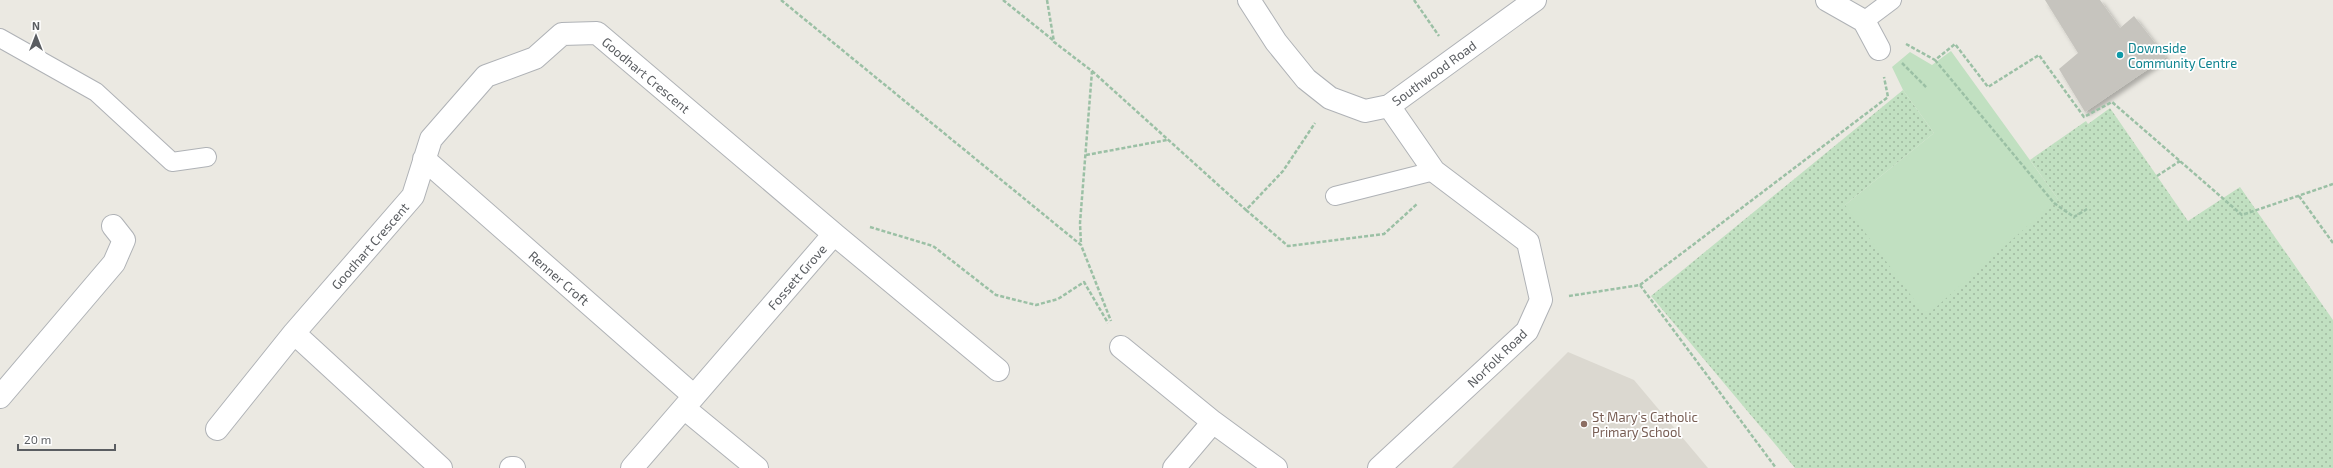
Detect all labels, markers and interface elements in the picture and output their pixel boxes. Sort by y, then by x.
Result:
north arrow [16,16,56,56]
text: N [32,19,40,32]
street label: Goodhart Crescent [599,34,693,116]
street label: Southwood Road [1389,37,1479,109]
place label: Downside Community Centre [2128,40,2237,71]
marker: Downside Community Centre [2115,50,2125,60]
street label: Goodhart Crescent [328,199,412,293]
street label: Fossett Grove [764,241,830,313]
street label: Renner Croft [526,247,592,309]
street label: Norfolk Road [1464,325,1530,391]
place label: St Mary's Catholic Primary School [1592,409,1698,440]
marker: St Mary's Catholic Primary School [1579,419,1589,429]
scale bar [18,426,115,452]
text: 20 m [24,432,51,446]

